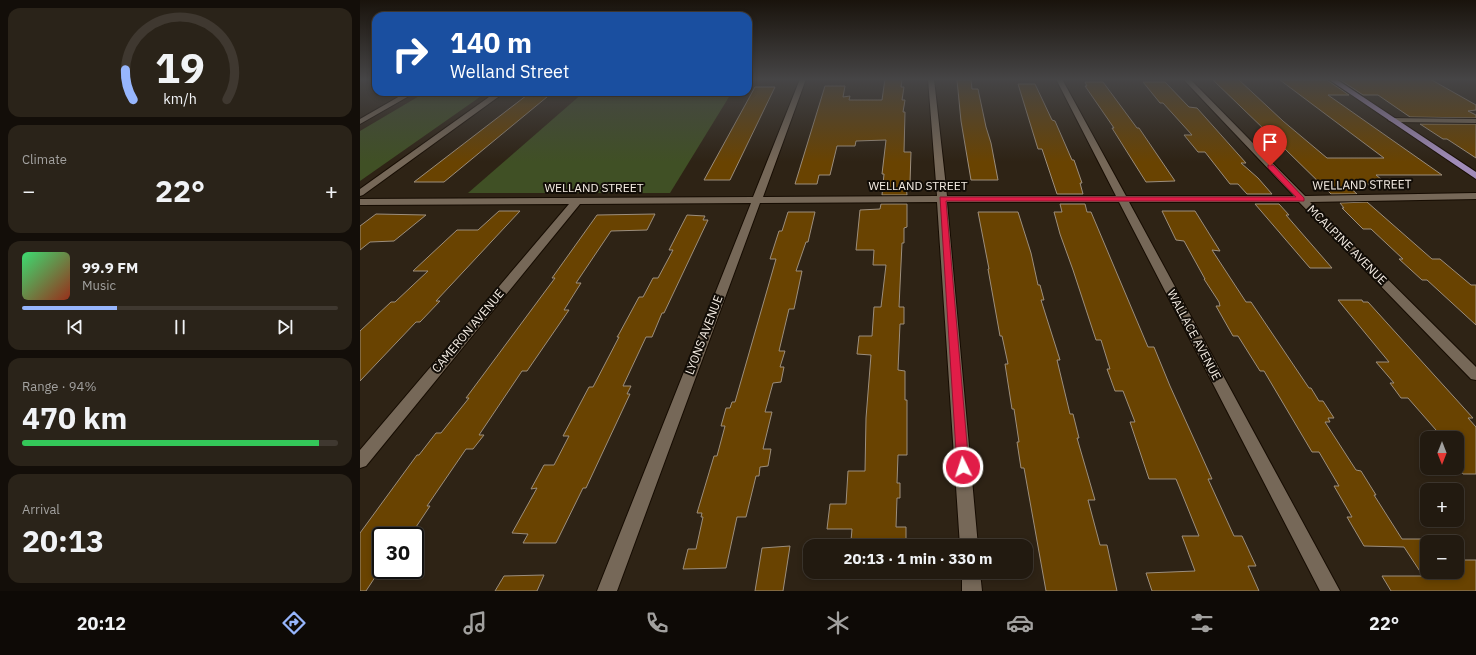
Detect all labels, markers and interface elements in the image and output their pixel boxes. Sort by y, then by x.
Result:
text: 140 m [450,24,532,61]
icon: right [384,28,436,80]
text: 19 [155,40,205,94]
text: Welland Street [450,60,569,83]
text: km/h [163,89,197,108]
pin [1253,125,1287,166]
icon: arrive [1259,131,1281,153]
text: Climate [22,151,67,168]
text: 22° [155,171,205,210]
text: − [22,176,35,205]
text: + [325,176,338,205]
street label: WELLAND STREET [1312,176,1412,193]
street label: WELLAND STREET [868,178,968,193]
street label: WELLAND STREET [544,180,644,195]
street label: MCALPINE AVENUE [1304,202,1390,288]
text: 99.9 FM [82,258,138,277]
text: Music [82,277,116,294]
street label: CAMERON AVENUE [428,286,507,375]
street label: WALLACE AVENUE [1164,287,1225,383]
street label: LYONS AVENUE [682,293,726,377]
icon: previous [64,316,86,338]
icon: pause [169,316,191,338]
icon: next [274,316,296,338]
text: Range · 94% [22,378,96,395]
text: 470 km [22,398,127,437]
north arrow [1420,431,1464,475]
map controls [1420,431,1464,579]
position arrow [942,446,984,488]
button: + [1420,483,1464,527]
text: Arrival [22,501,60,518]
text: 20:13 [22,521,104,560]
speed limit sign: 30 [372,527,424,579]
button: − [1420,535,1464,579]
text: 20:13 · 1 min · 330 m [844,549,992,568]
icon: directions [280,609,308,637]
icon: music [461,609,489,637]
icon: phone [643,609,671,637]
icon: climate [824,609,852,637]
icon: car [1006,609,1034,637]
icon: filters [1188,609,1216,637]
text: 20:12 [77,612,126,635]
text: 22° [1369,612,1399,635]

